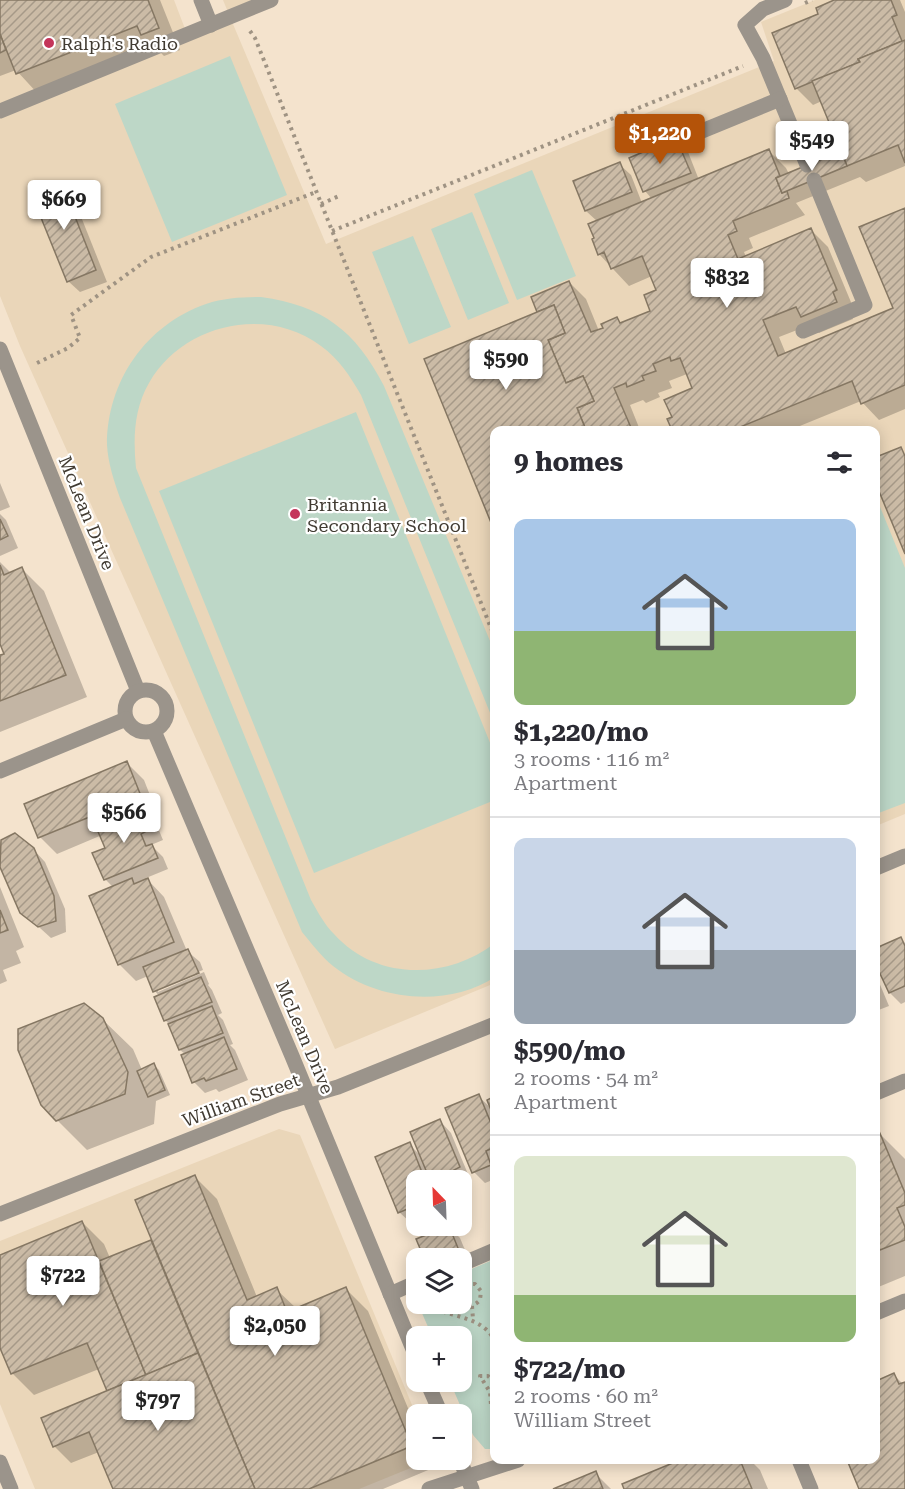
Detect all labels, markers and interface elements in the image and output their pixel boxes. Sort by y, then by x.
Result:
place label: Ralph's Radio [61,33,178,54]
marker: Ralph's Radio [42,36,56,50]
pin: $1,220 [611,114,709,165]
text: $1,220 [629,121,691,145]
pin: $549 [776,121,848,172]
text: $549 [790,128,834,152]
pin: $669 [28,180,100,231]
text: $669 [42,187,86,211]
pin: $832 [691,258,763,309]
text: $832 [705,265,749,289]
pin: $590 [470,340,542,391]
text: $590 [484,347,528,371]
icon: filters [823,446,856,479]
text: 9 homes [514,447,623,477]
street label: McLean Drive [55,453,119,573]
place label: Britannia Secondary School [307,494,467,536]
marker: Britannia Secondary School [288,507,302,521]
icon: home [631,558,739,666]
text: $1,220/mo [514,717,649,747]
text: 3 rooms · 116 m² [514,747,669,771]
text: Apartment [514,771,617,795]
pin: $566 [88,793,160,844]
text: $566 [102,800,146,824]
icon: home [631,877,739,985]
street label: McLean Drive [272,977,338,1097]
text: $590/mo [514,1036,626,1066]
text: 2 rooms · 54 m² [514,1066,658,1090]
street label: William Street [180,1069,303,1131]
text: Apartment [514,1090,617,1114]
north arrow [406,1170,472,1236]
map controls [406,1170,472,1470]
icon: home [631,1195,739,1303]
button: layers [406,1248,472,1314]
pin: $722 [27,1256,99,1307]
text: $722 [41,1263,85,1287]
pin: $2,050 [226,1306,324,1357]
text: $2,050 [244,1313,306,1337]
button: + [406,1326,472,1392]
text: $722/mo [514,1354,626,1384]
pin: $797 [122,1381,194,1432]
text: 2 rooms · 60 m² [514,1384,658,1408]
text: $797 [136,1388,180,1412]
button: − [406,1404,472,1470]
text: William Street [514,1408,651,1432]

